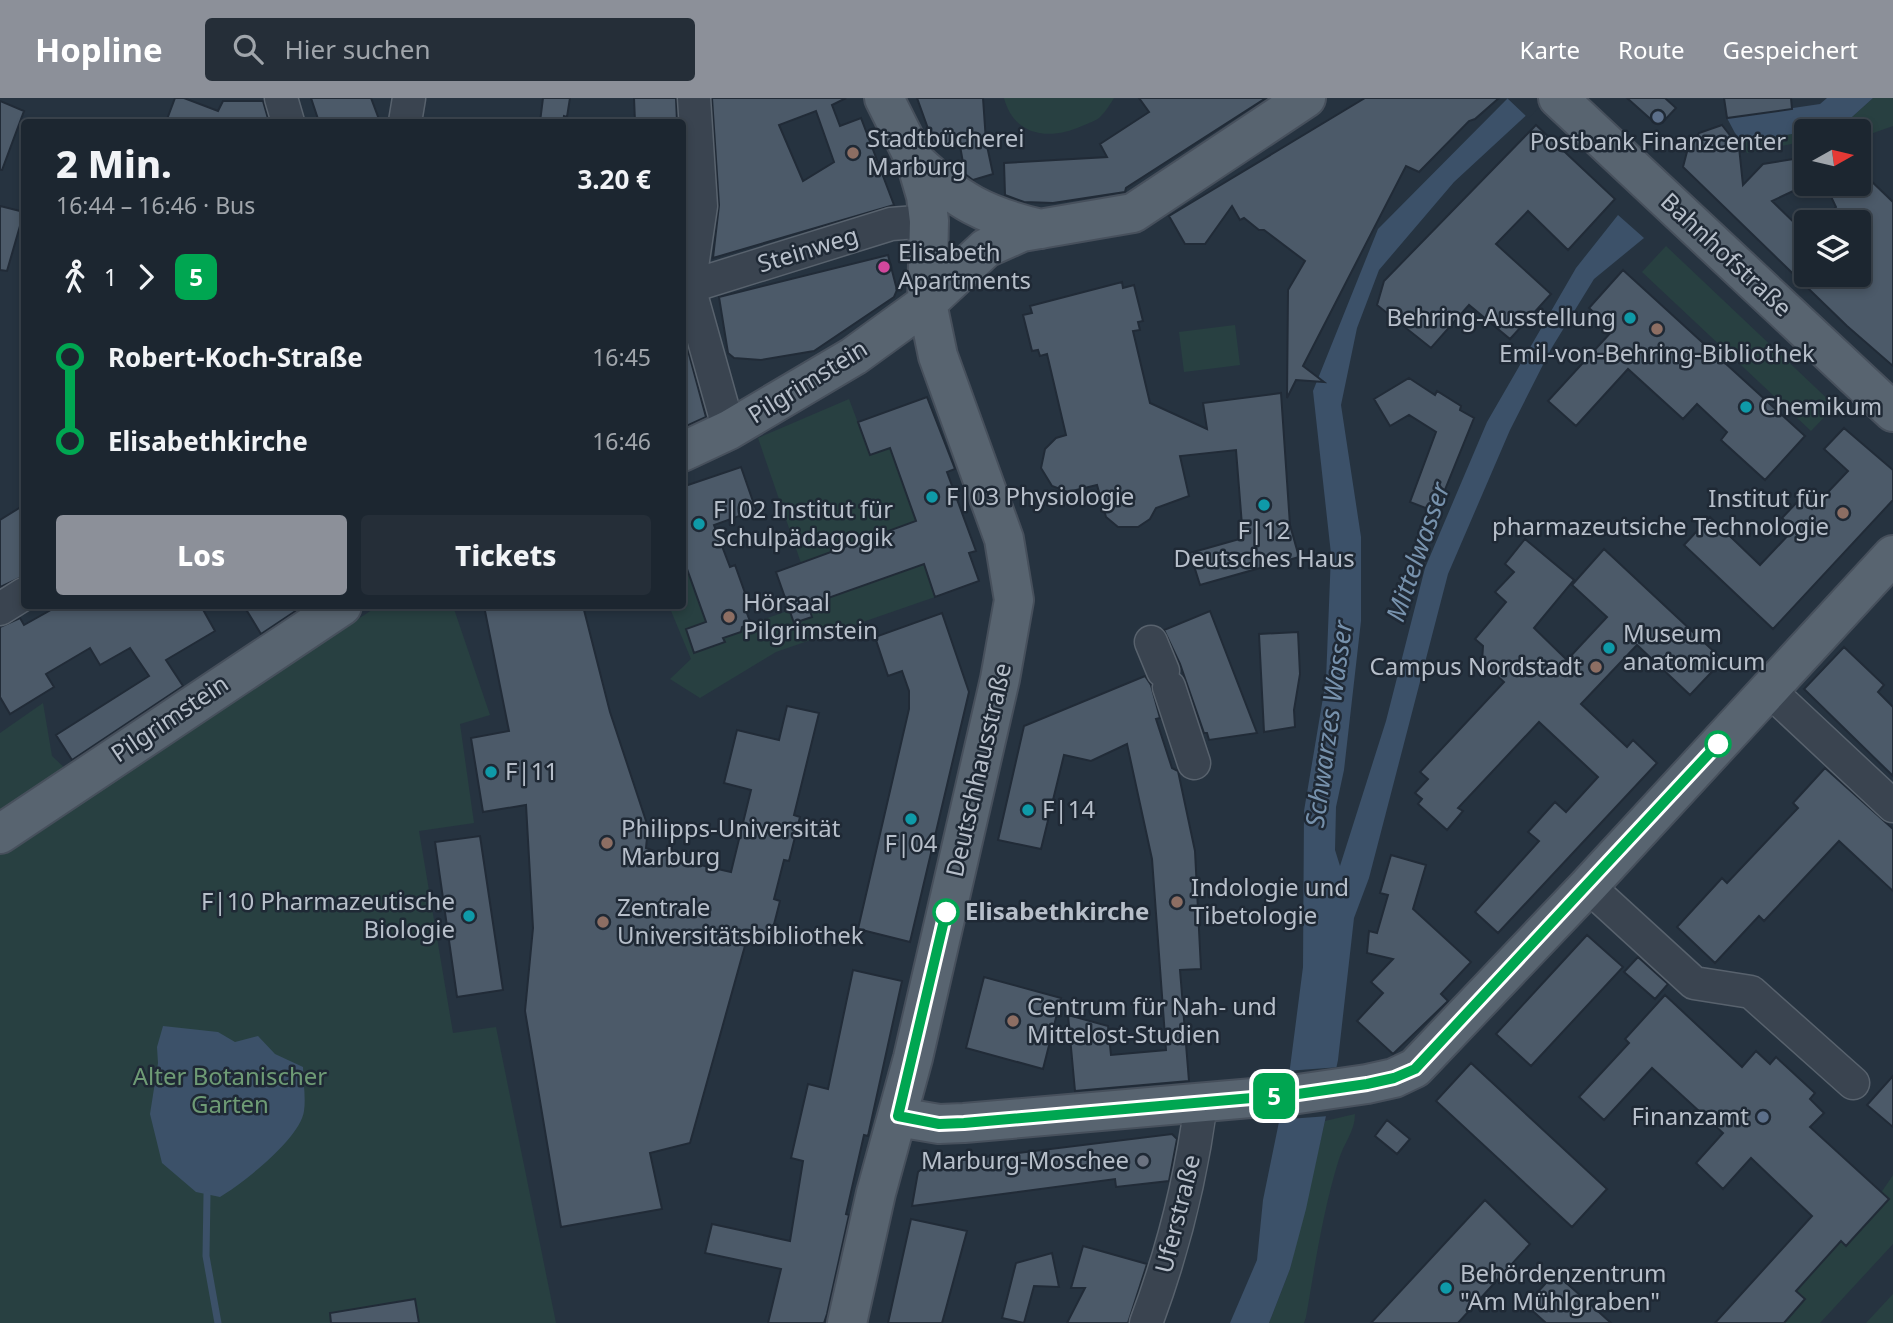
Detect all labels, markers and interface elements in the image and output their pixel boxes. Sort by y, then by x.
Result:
search box [205,18,695,81]
text: Hopline [35,27,163,72]
icon: search [229,30,267,68]
text: Hier suchen [285,31,431,67]
text: Karte [1520,33,1580,66]
text: Route [1618,33,1685,66]
text: Gespeichert [1723,33,1858,66]
marker: Postbank Finanzcenter [1650,109,1666,125]
north arrow [1794,119,1871,196]
map controls [1794,119,1871,287]
place label: Stadtbücherei Marburg [867,121,1024,182]
place label: Postbank Finanzcenter [1530,124,1786,157]
text: 2 Min. [56,137,172,189]
marker: Stadtbücherei Marburg [845,145,861,161]
text: 3.20 € [577,161,651,197]
street label: Bahnhofstraße [1654,185,1800,323]
text: 16:44 – 16:46 · Bus [56,189,255,221]
button: layers [1794,210,1871,287]
street label: Steinweg [753,218,862,279]
place label: Elisabeth Apartments [898,235,1031,296]
icon: walk [56,258,94,296]
icon: forward [127,258,165,296]
marker: Elisabeth Apartments [876,259,892,275]
text: 5 [189,260,203,293]
text: 1 [104,261,117,293]
place label: Behring-Ausstellung [1386,300,1616,333]
marker: Behring-Ausstellung [1622,310,1638,326]
marker: Emil-von-Behring-Bibliothek [1649,321,1665,337]
street label: Pilgrimstein [741,331,873,430]
place label: Emil-von-Behring-Bibliothek [1499,336,1815,369]
text: Robert-Koch-Straße [108,339,363,375]
text: 16:45 [592,341,651,373]
place label: Chemikum [1760,389,1882,422]
marker: Chemikum [1738,399,1754,415]
text: Elisabethkirche [108,423,308,459]
text: 16:46 [592,425,651,457]
water label: Mittelwasser [1376,476,1458,626]
place label: F|03 Physiologie [946,479,1134,512]
place label: Institut für pharmazeutsiche Technologie [1492,481,1829,542]
marker: F|03 Physiologie [924,489,940,505]
place label: F|02 Institut für Schulpädagogik [713,492,893,553]
marker: F|12 Deutsches Haus [1256,497,1272,513]
marker: Institut für pharmazeutsiche Technologie [1835,505,1851,521]
place label: F|12 Deutsches Haus [1173,513,1355,574]
button: Los [56,515,347,595]
button: Tickets [361,515,651,595]
marker: F|02 Institut für Schulpädagogik [691,516,707,532]
place label: Hörsaal Pilgrimstein [743,585,878,646]
marker: Hörsaal Pilgrimstein [721,609,737,625]
water label: Schwarzes Wasser [1296,616,1361,830]
place label: Museum anatomicum [1623,616,1765,677]
marker: Museum anatomicum [1601,640,1617,656]
place label: Campus Nordstadt [1370,649,1582,682]
street label: Deutschhausstraße [937,659,1018,880]
marker: Campus Nordstadt [1588,659,1604,675]
street label: Pilgrimstein [104,666,234,769]
unlabelled marker [1705,731,1731,757]
place label: F|11 [505,754,558,787]
marker: F|11 [483,764,499,780]
place label: F|14 [1042,792,1095,825]
marker: F|14 [1020,802,1036,818]
place label: Philipps-Universität Marburg [621,811,841,872]
marker: F|04 [903,811,919,827]
place label: F|04 [884,826,938,859]
marker: Philipps-Universität Marburg [599,835,615,851]
place label: Indologie und Tibetologie [1191,870,1349,931]
place label: F|10 Pharmazeutische Biologie [201,884,455,945]
place label: Zentrale Universitätsbibliothek [617,890,864,951]
place label: Elisabethkirche [965,894,1149,927]
marker: Indologie und Tibetologie [1169,894,1185,910]
marker: Elisabethkirche [933,899,959,925]
marker: F|10 Pharmazeutische Biologie [461,908,477,924]
marker: Zentrale Universitätsbibliothek [595,914,611,930]
place label: Centrum für Nah- und Mittelost-Studien [1027,989,1277,1050]
marker: Centrum für Nah- und Mittelost-Studien [1005,1013,1021,1029]
park label: Alter Botanischer Garten [133,1059,327,1120]
line badge: 5 [1251,1073,1297,1119]
text: 5 [1267,1079,1281,1112]
place label: Finanzamt [1631,1099,1749,1132]
marker: Finanzamt [1755,1109,1771,1125]
place label: Marburg-Moschee [921,1143,1129,1176]
street label: Uferstraße [1146,1151,1207,1276]
marker: Marburg-Moschee [1135,1153,1151,1169]
place label: Behördenzentrum "Am Mühlgraben" [1460,1256,1667,1317]
marker: Behördenzentrum "Am Mühlgraben" [1438,1280,1454,1296]

